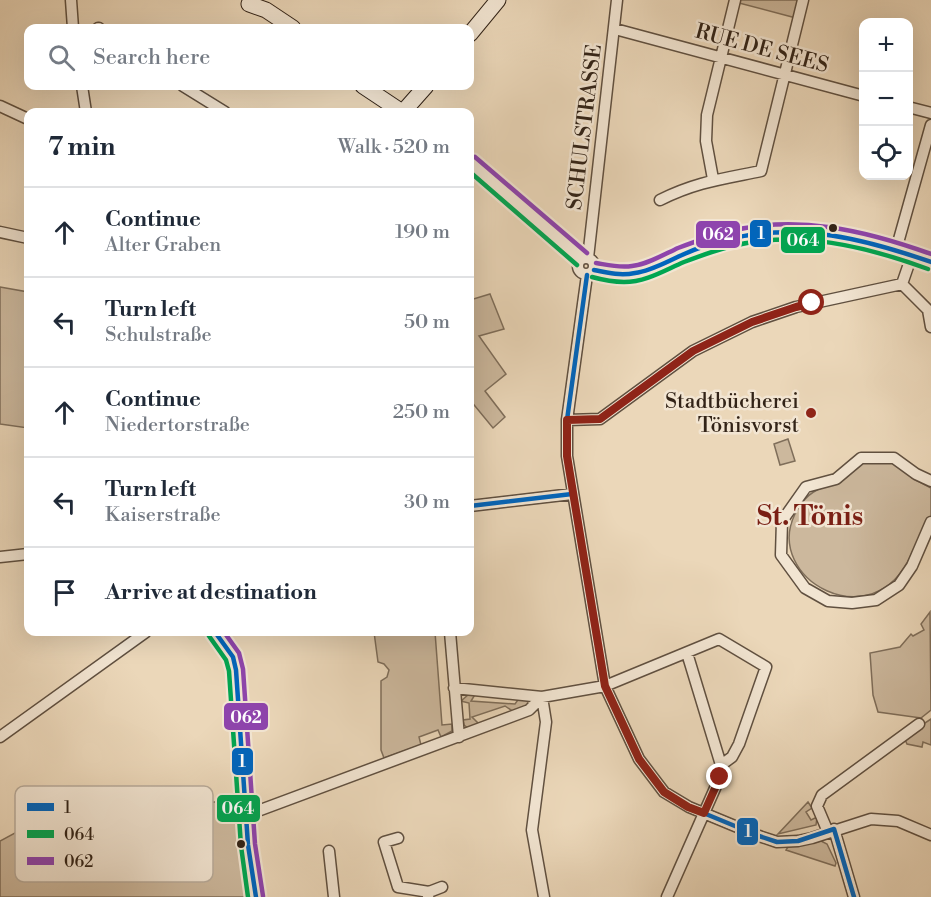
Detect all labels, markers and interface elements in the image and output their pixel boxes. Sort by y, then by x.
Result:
map controls [859,18,913,180]
button: + [859,18,913,72]
street label: RUE DE SEES [692,19,831,79]
search box [24,24,474,90]
icon: search [45,41,78,74]
street label: SCHULSTRASSE [562,43,608,212]
text: Search here [93,44,210,71]
button: − [859,72,913,126]
button: locate [859,126,913,180]
text: 7 min [48,131,115,163]
text: Walk · 520 m [338,135,450,160]
text: Continue [105,206,201,233]
icon: ahead [48,216,81,249]
line badge: 1 [749,219,772,248]
text: 190 m [395,220,450,245]
line badge: 062 [695,220,741,249]
unlabelled marker [827,222,839,234]
text: 1 [757,224,765,244]
text: 062 [702,225,734,245]
line badge: 064 [780,226,826,254]
text: 064 [787,231,820,251]
text: Alter Graben [105,233,221,258]
route start [798,289,824,315]
text: Turn left [105,296,196,323]
icon: left [48,306,81,339]
text: 50 m [404,310,450,335]
text: Schulstraße [105,323,212,348]
text: Continue [105,386,201,413]
place label: Stadtbücherei Tönisvorst [665,389,800,439]
icon: ahead [48,396,81,429]
text: 250 m [393,400,450,425]
marker: Stadtbücherei Tönisvorst [804,406,818,420]
text: Niedertorstraße [105,413,250,438]
text: Turn left [105,476,196,503]
icon: left [48,486,81,519]
text: 30 m [404,490,450,515]
district label: St. Tönis [757,500,863,534]
text: Kaiserstraße [105,503,221,528]
icon: arrive [48,576,81,609]
text: Arrive at destination [105,579,317,606]
line badge: 062 [223,702,269,731]
text: 062 [230,708,262,728]
line badge: 1 [231,747,254,776]
text: 1 [238,752,246,772]
route end [706,763,732,789]
legend [15,786,213,882]
line badge: 064 [216,794,261,823]
text: 1 [64,798,71,818]
text: 064 [222,799,255,819]
line badge: 1 [736,817,759,846]
text: 1 [744,822,752,842]
text: 064 [64,825,95,845]
unlabelled marker [235,838,247,850]
text: 062 [64,852,93,872]

